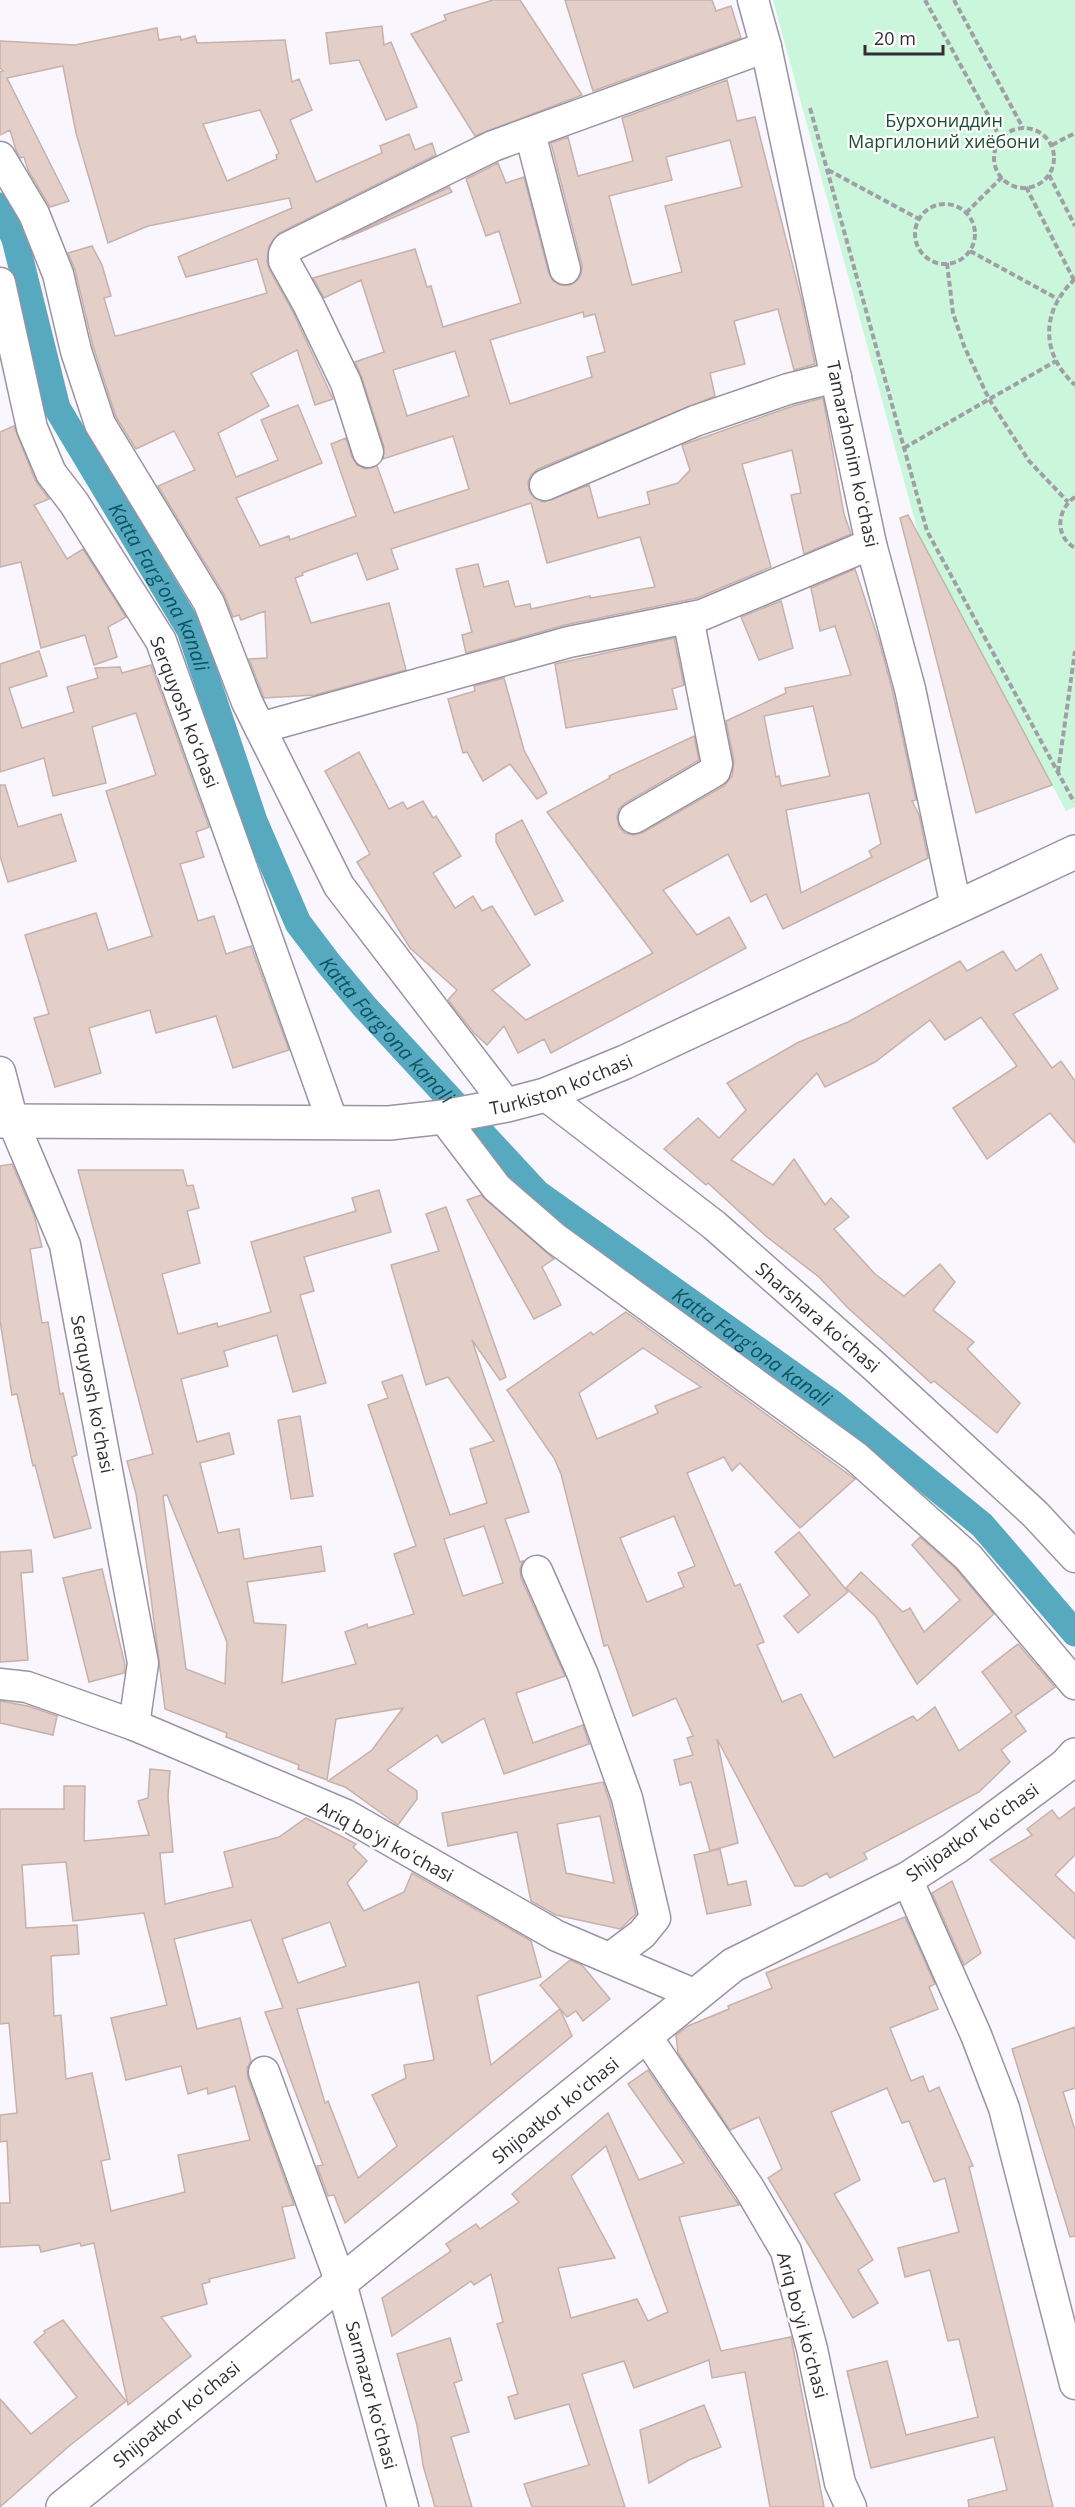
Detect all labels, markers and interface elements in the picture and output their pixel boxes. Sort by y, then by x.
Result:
scale bar [865,18,943,56]
text: 20 m [874,26,916,50]
park label: Бурхониддин Маргилоний хиёбони [848,108,1040,153]
street label: Tamarahonim koʻchasi [822,359,884,549]
water label: Katta Farg'ona kanali [103,497,217,675]
street label: Serquyosh koʻchasi [145,633,225,791]
water label: Katta Farg'ona kanali [314,951,461,1110]
street label: Turkiston ko’chasi [488,1048,636,1120]
street label: Sharshara koʻchasi [751,1256,885,1378]
water label: Katta Farg'ona kanali [668,1281,838,1413]
street label: Serquyosh koʻchasi [66,1313,120,1475]
street label: Shijoatkor koʻchasi [901,1777,1043,1887]
street label: Ariq boʻyi koʻchasi [314,1795,458,1887]
street label: Shijoatkor koʻchasi [487,2051,623,2169]
street label: Ariq boʻyi koʻchasi [772,2249,834,2401]
street label: Sarmazor koʻchasi [341,2318,403,2472]
street label: Shijoatkor koʻchasi [108,2355,244,2473]

